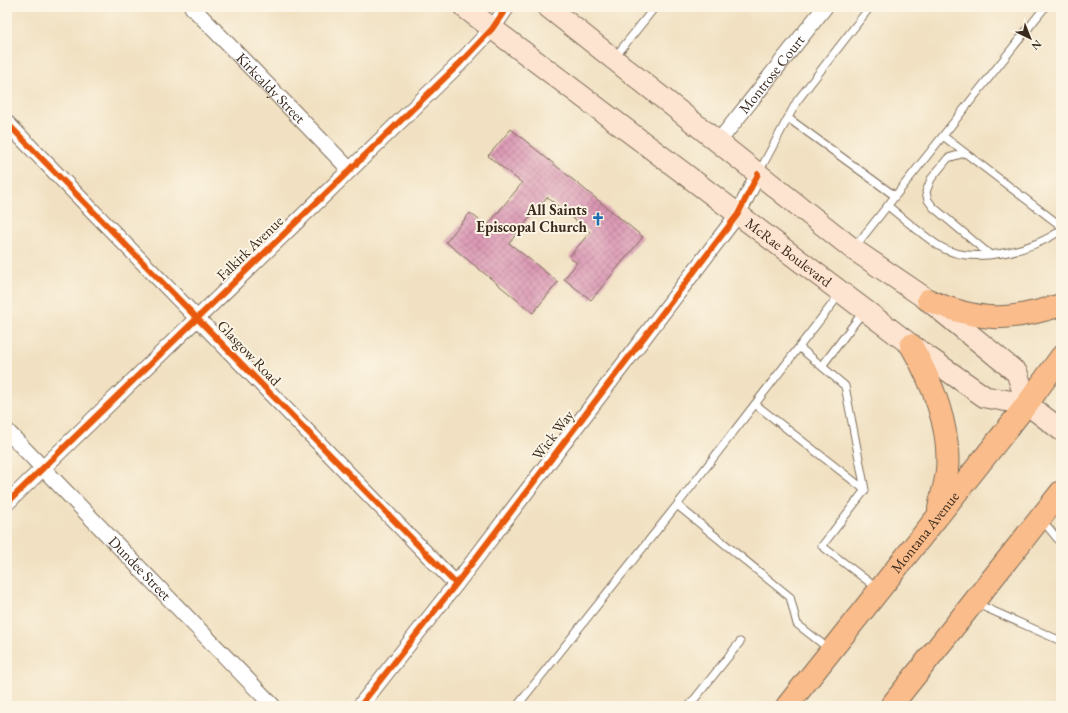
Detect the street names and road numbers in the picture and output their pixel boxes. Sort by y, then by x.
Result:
street label: Montrose Court [734,31,809,117]
street label: Kirkcaldy Street [232,48,310,128]
street label: Falkirk Avenue [212,211,287,284]
street label: McRae Boulevard [742,213,836,291]
street label: Glasgow Road [213,316,286,390]
street label: Wick Way [528,406,578,464]
street label: Montana Avenue [886,487,963,577]
street label: Dundee Street [105,532,176,604]

